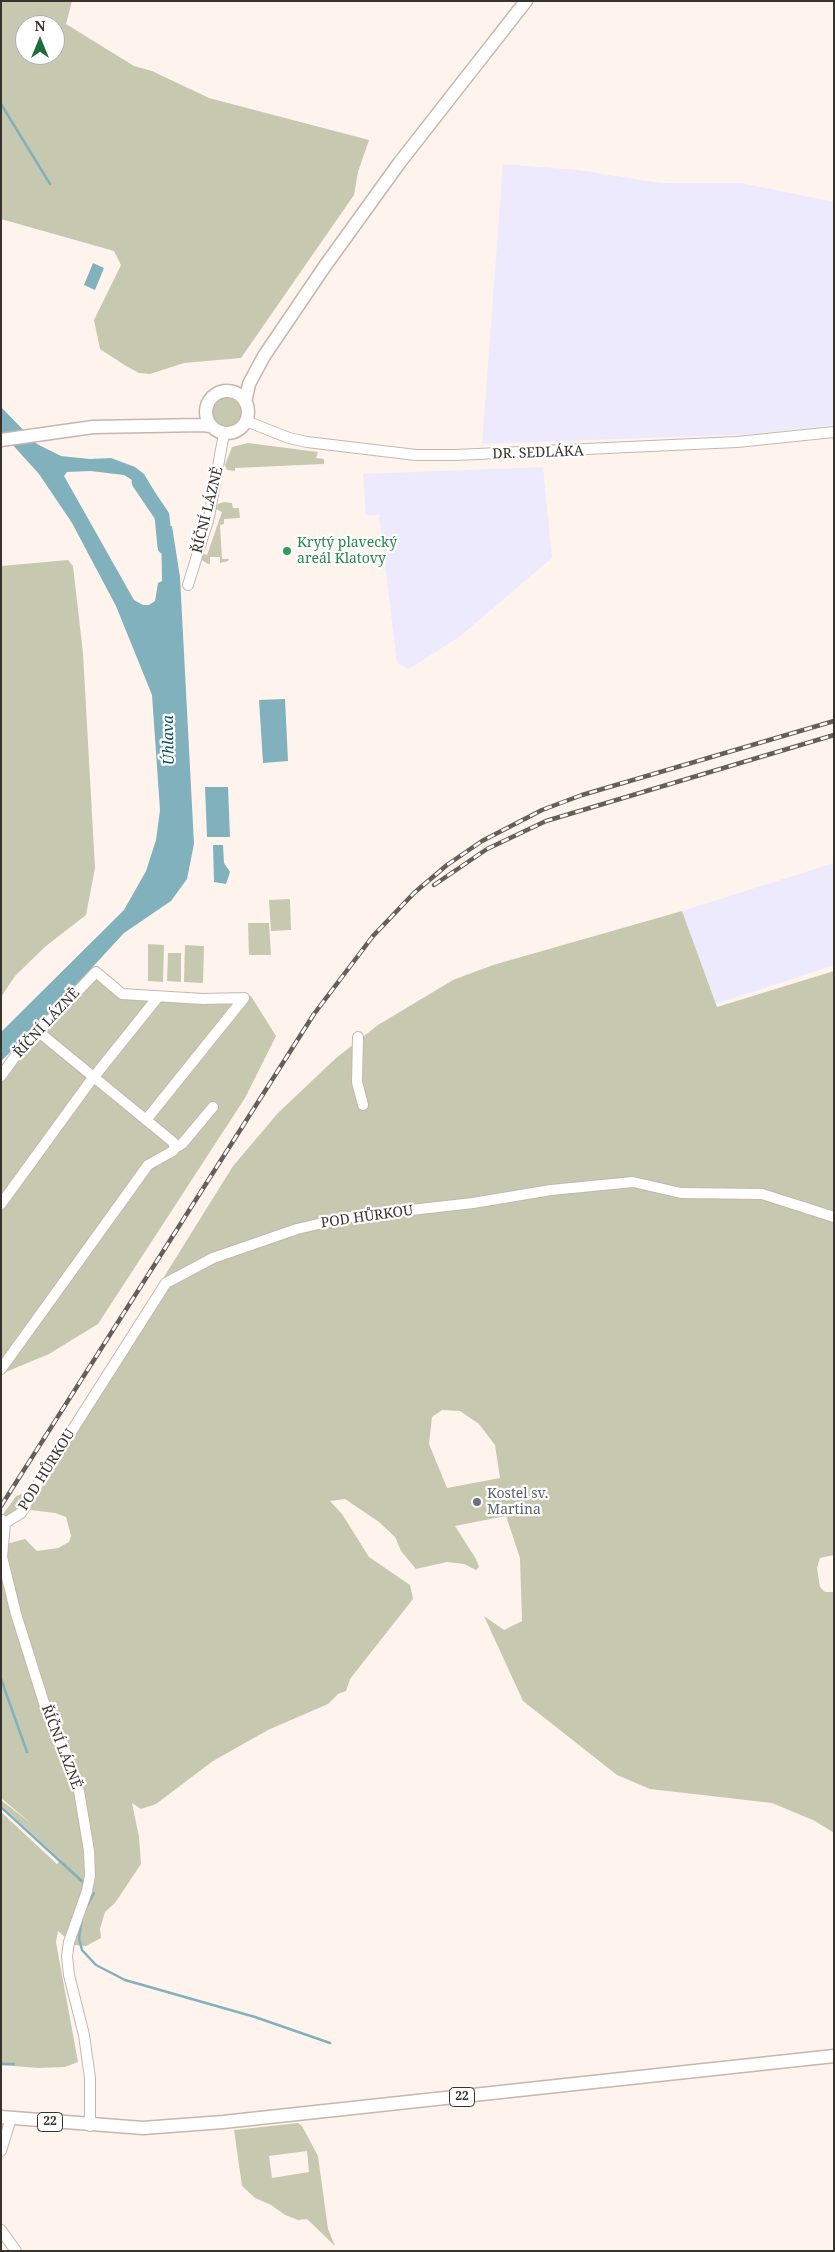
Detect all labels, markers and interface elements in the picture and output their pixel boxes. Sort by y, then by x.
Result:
north arrow [15,15,65,65]
text: N [34,16,46,35]
street label: DR. SEDLÁKA [492,443,584,463]
street label: ŘÍČNÍ LÁZNĚ [189,465,227,555]
place label: Krytý plavecký areál Klatovy [297,535,397,568]
marker: Krytý plavecký areál Klatovy [281,545,293,557]
water label: Úhlava [160,715,178,765]
street label: ŘÍČNÍ LÁZNĚ [11,985,83,1061]
street label: POD HŮRKOU [320,1202,414,1232]
street label: POD HŮRKOU [15,1426,79,1514]
place label: Kostel sv. Martina [487,1486,548,1518]
marker: Kostel sv. Martina [471,1496,483,1508]
street label: ŘÍČNÍ LÁZNĚ [37,1703,85,1791]
road number: 22 [450,2088,474,2106]
road number: 22 [38,2112,62,2132]

